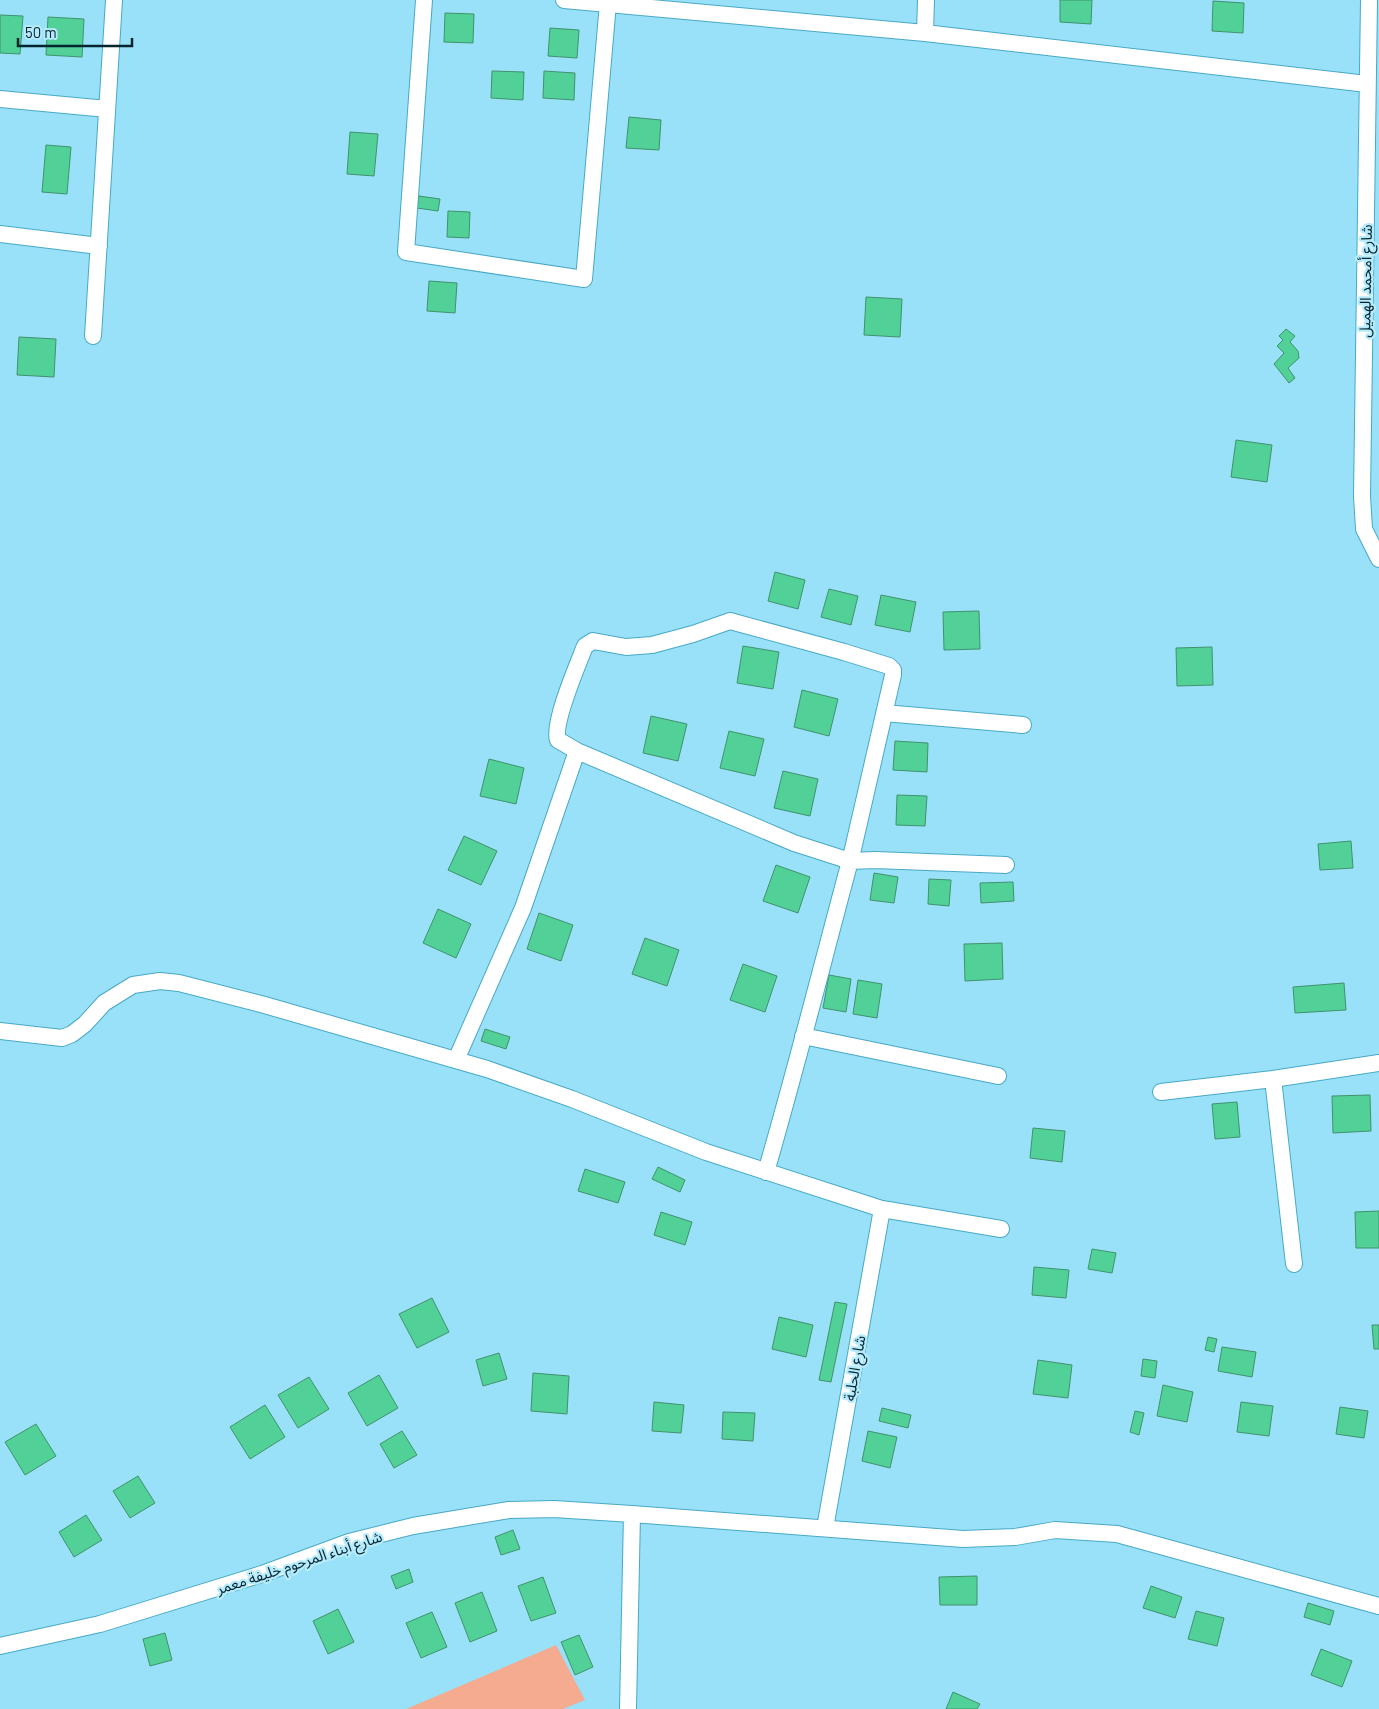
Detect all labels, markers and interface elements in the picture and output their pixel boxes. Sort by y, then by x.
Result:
scale bar [18,15,131,47]
text: 50 m [25,23,57,41]
street label: شارع أمحمد الهميل [1355,224,1379,338]
street label: شارع الحلبة [839,1334,873,1403]
street label: شارع أبناء المرحوم خليفة معمر [213,1527,386,1601]

